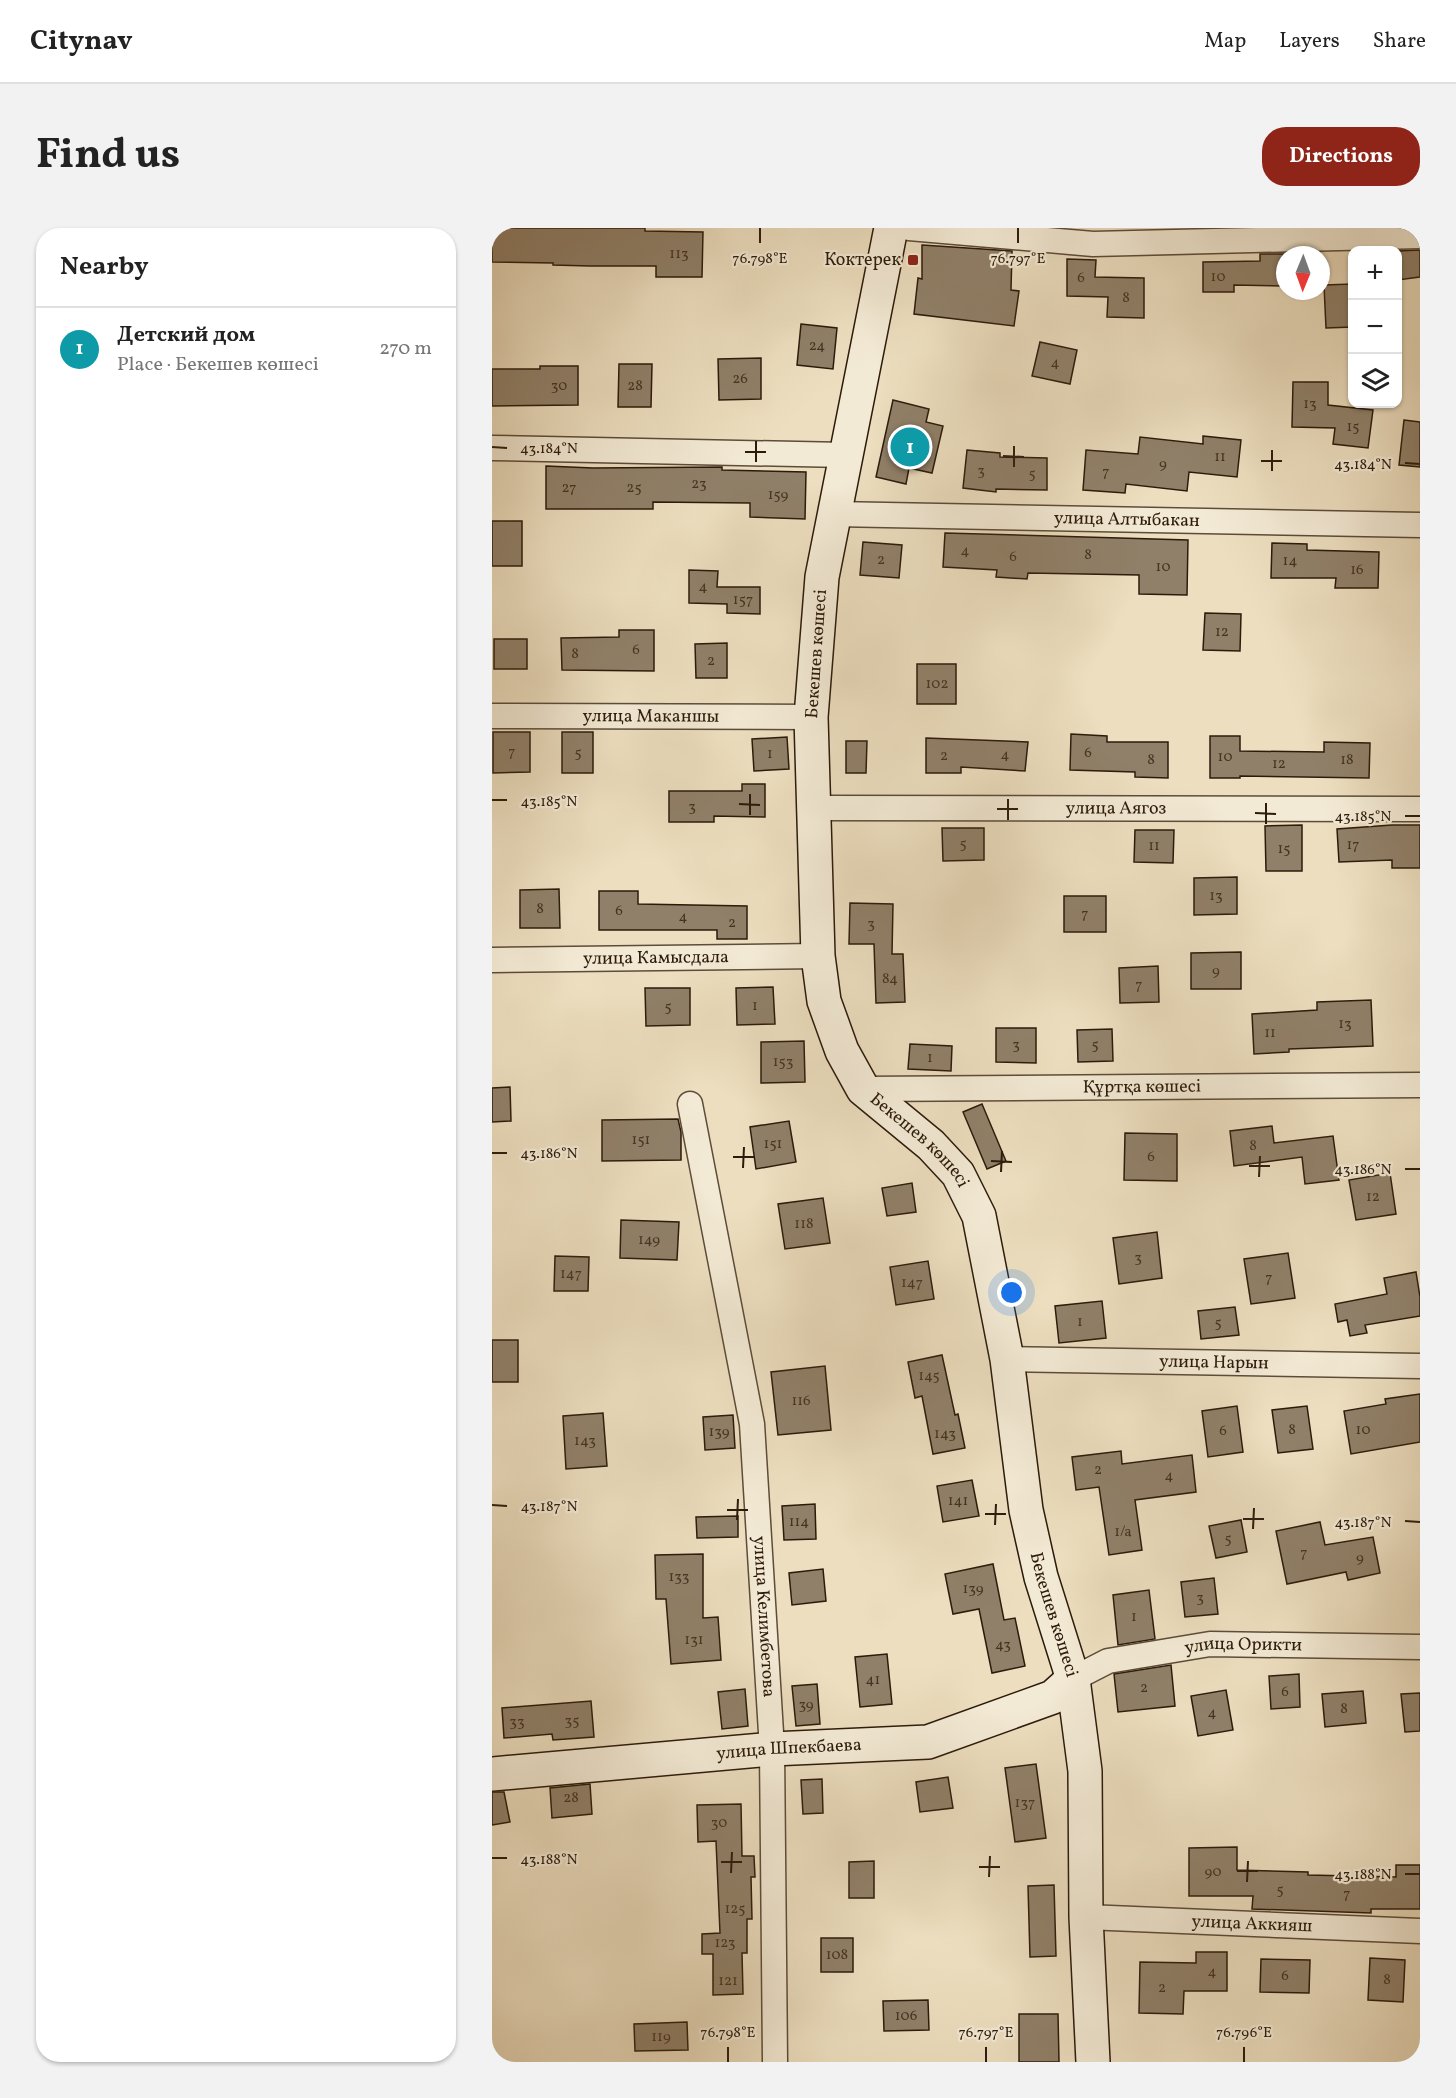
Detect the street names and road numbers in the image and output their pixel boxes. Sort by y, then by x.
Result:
street label: улица Алтыбакан [1054,506,1200,533]
street label: Бекешев көшесі [800,589,834,719]
street label: улица Маканшы [583,704,720,729]
street label: улица Аягоз [1066,796,1167,821]
street label: улица Камысдала [583,945,729,971]
street label: Құртқа көшесі [1083,1074,1201,1100]
street label: Бекешев көшесі [864,1087,975,1192]
street label: улица Нарын [1159,1349,1269,1376]
street label: улица Келимбетова [746,1535,781,1698]
street label: Бекешев көшесі [1023,1550,1084,1680]
street label: улица Орикти [1183,1631,1302,1661]
street label: улица Шпекбаева [715,1732,862,1766]
street label: улица Аккияш [1191,1909,1313,1939]

